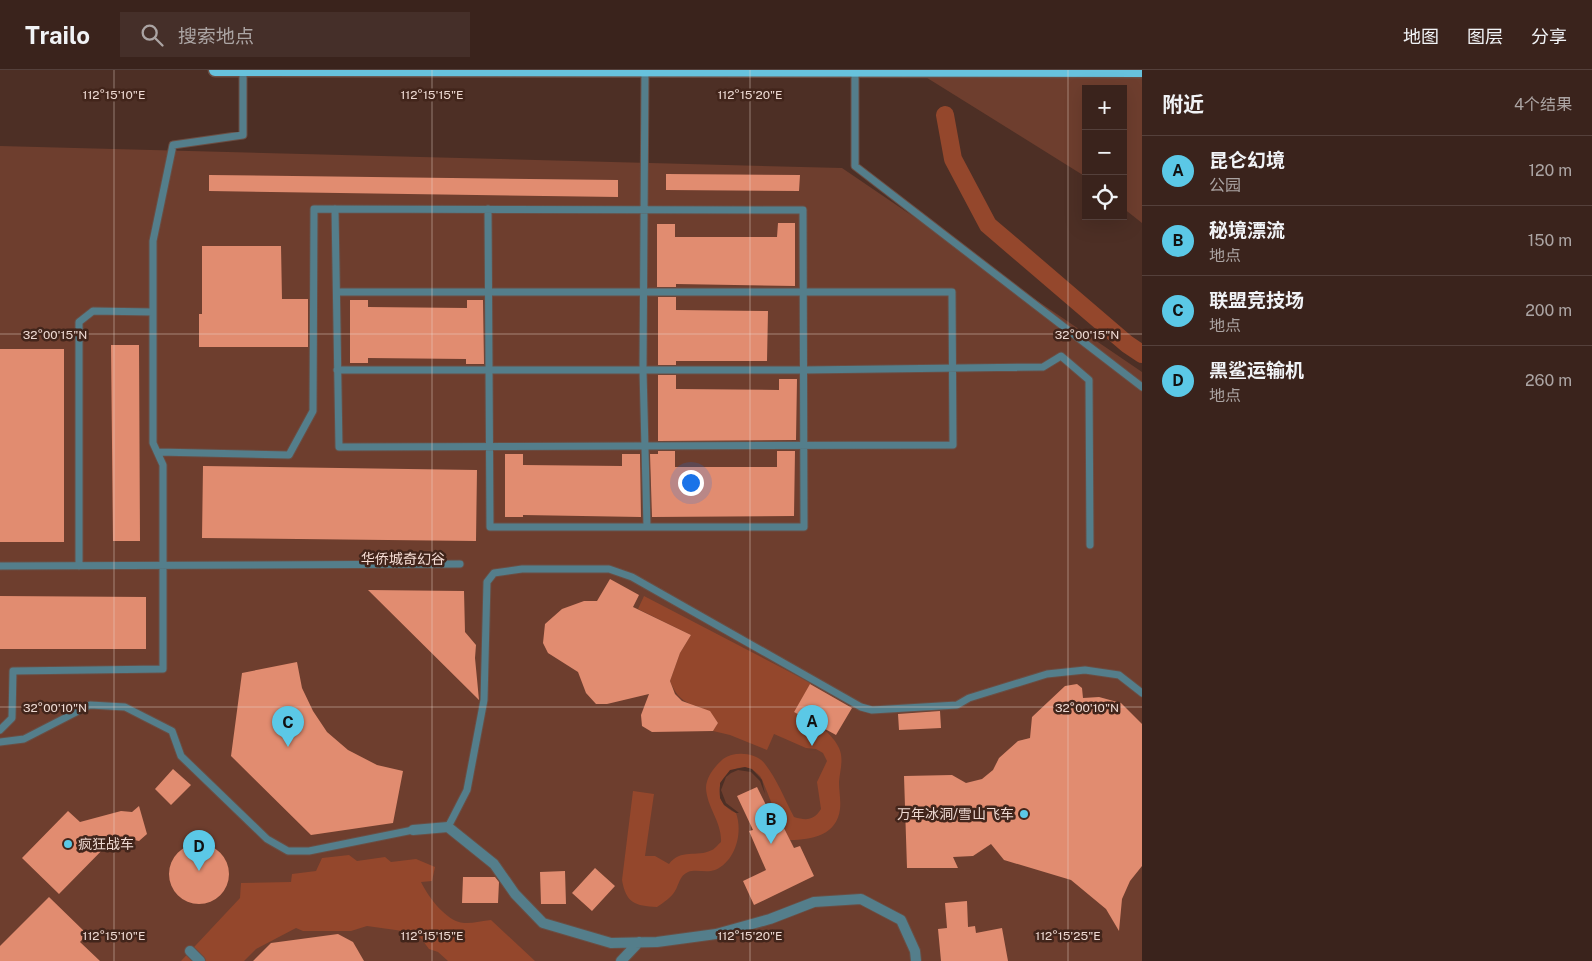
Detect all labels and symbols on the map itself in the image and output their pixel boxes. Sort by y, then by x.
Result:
text: 112°15'10"E [83,88,145,102]
text: 112°15'15"E [400,88,464,102]
text: 112°15'20"E [717,88,783,102]
text: 32°00'15"N [23,328,87,342]
text: 32°00'15"N [1055,328,1119,342]
your location [678,470,704,496]
park label: 华侨城奇幻谷 [361,551,445,567]
text: 32°00'10"N [23,701,87,715]
text: 32°00'10"N [1055,701,1119,715]
pin: A [796,705,828,746]
pin: C [272,706,304,747]
pin: B [755,803,787,844]
place label: 万年冰洞/雪山飞车 [897,806,1014,822]
marker: 万年冰洞/雪山飞车 [1018,808,1030,820]
pin: D [183,830,215,871]
place label: 疯狂战车 [78,836,134,852]
marker: 疯狂战车 [62,838,74,850]
text: 112°15'10"E [83,929,145,943]
text: 112°15'15"E [400,929,464,943]
text: 112°15'20"E [717,929,783,943]
text: 112°15'25"E [1035,929,1101,943]

